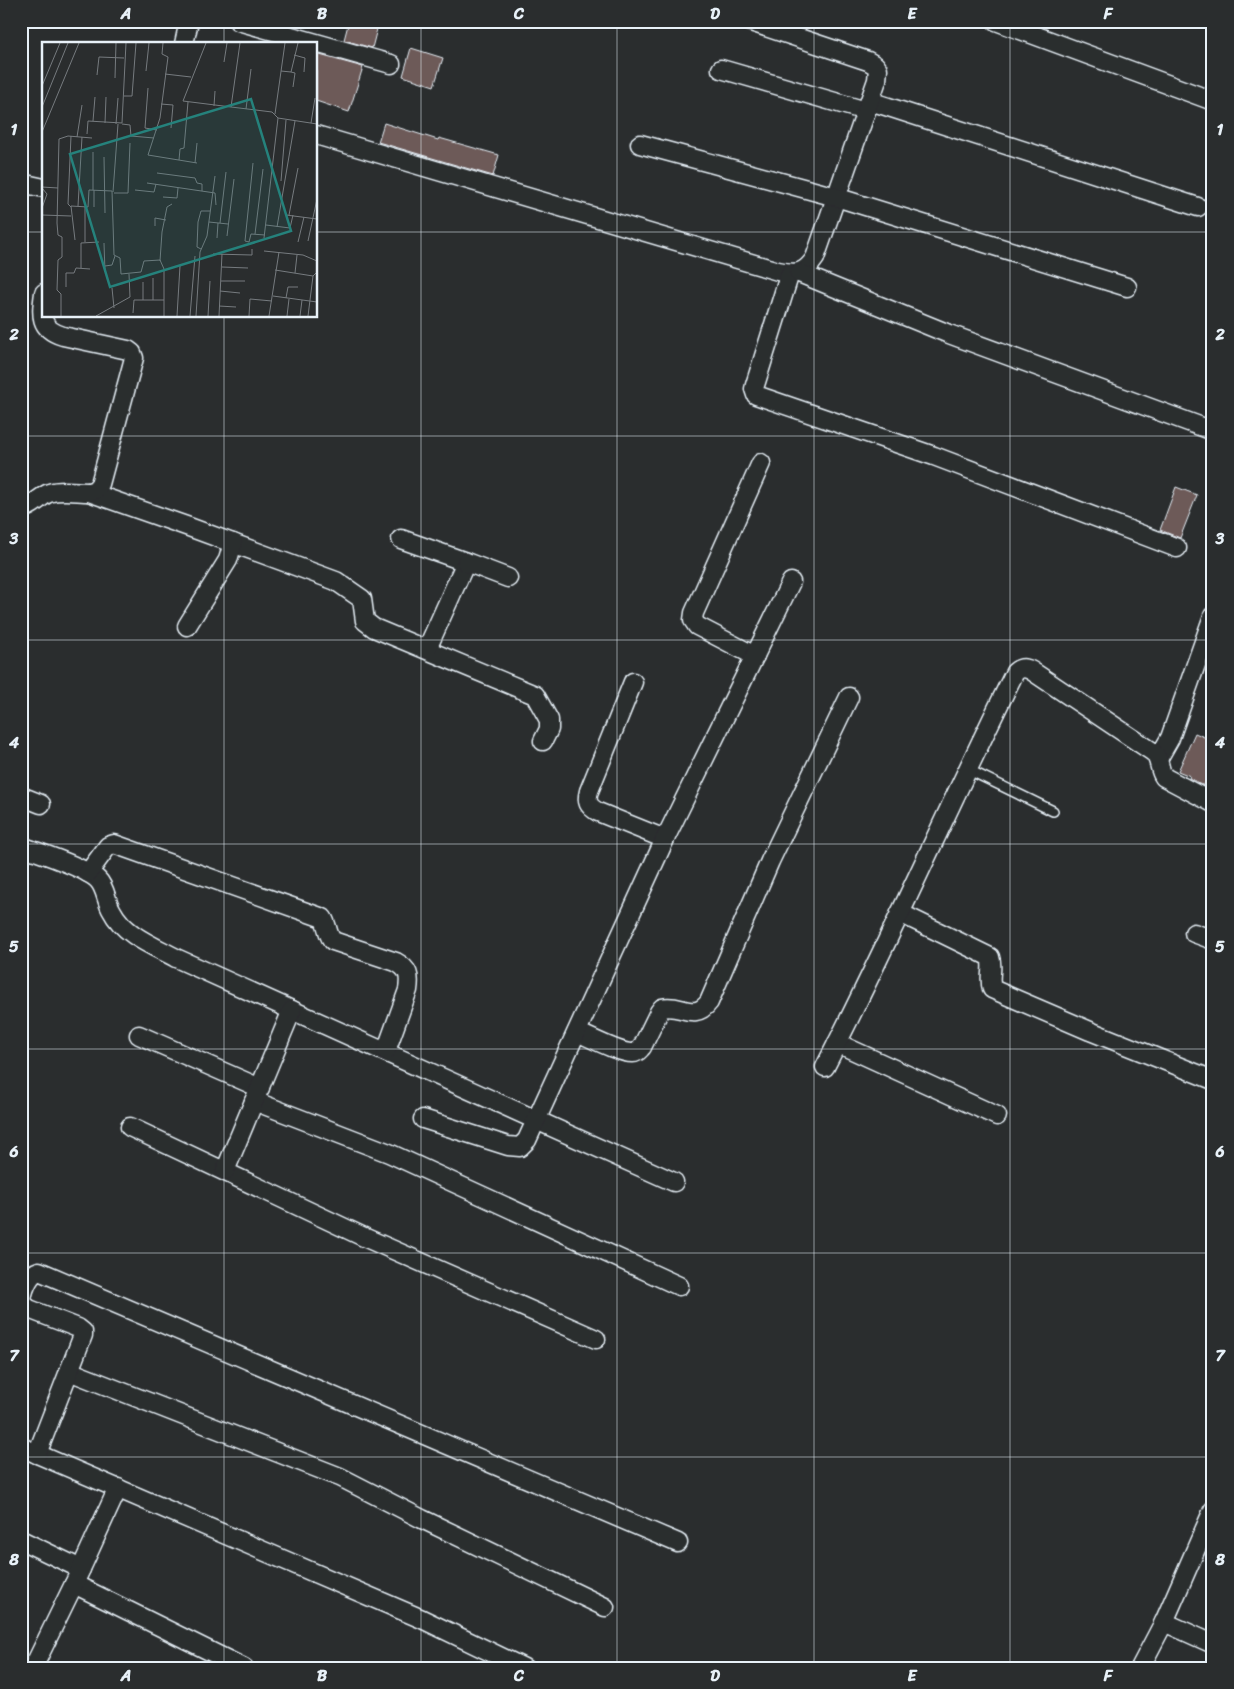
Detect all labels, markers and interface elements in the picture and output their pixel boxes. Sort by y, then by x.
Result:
text: A [120,0,131,28]
text: B [317,0,328,28]
text: C [513,0,525,28]
text: D [710,0,720,28]
text: E [908,0,918,28]
text: F [1103,0,1114,28]
inset map [42,42,318,318]
text: 1 [11,115,18,144]
text: 1 [1217,115,1224,144]
text: 2 [8,320,19,349]
text: 2 [1214,320,1225,349]
text: 3 [9,524,19,553]
text: 3 [1215,524,1225,553]
text: 4 [8,728,19,757]
text: 4 [1214,728,1225,757]
text: 5 [9,932,19,961]
text: 5 [1215,932,1225,961]
text: 6 [8,1137,19,1166]
text: 6 [1214,1137,1225,1166]
text: 7 [9,1341,20,1370]
text: 7 [1215,1341,1226,1370]
text: 8 [8,1545,19,1574]
text: 8 [1214,1545,1225,1574]
text: A [120,1661,131,1689]
text: B [317,1661,328,1689]
text: C [513,1661,525,1689]
text: D [710,1661,720,1689]
text: E [908,1661,918,1689]
text: F [1103,1661,1114,1689]

